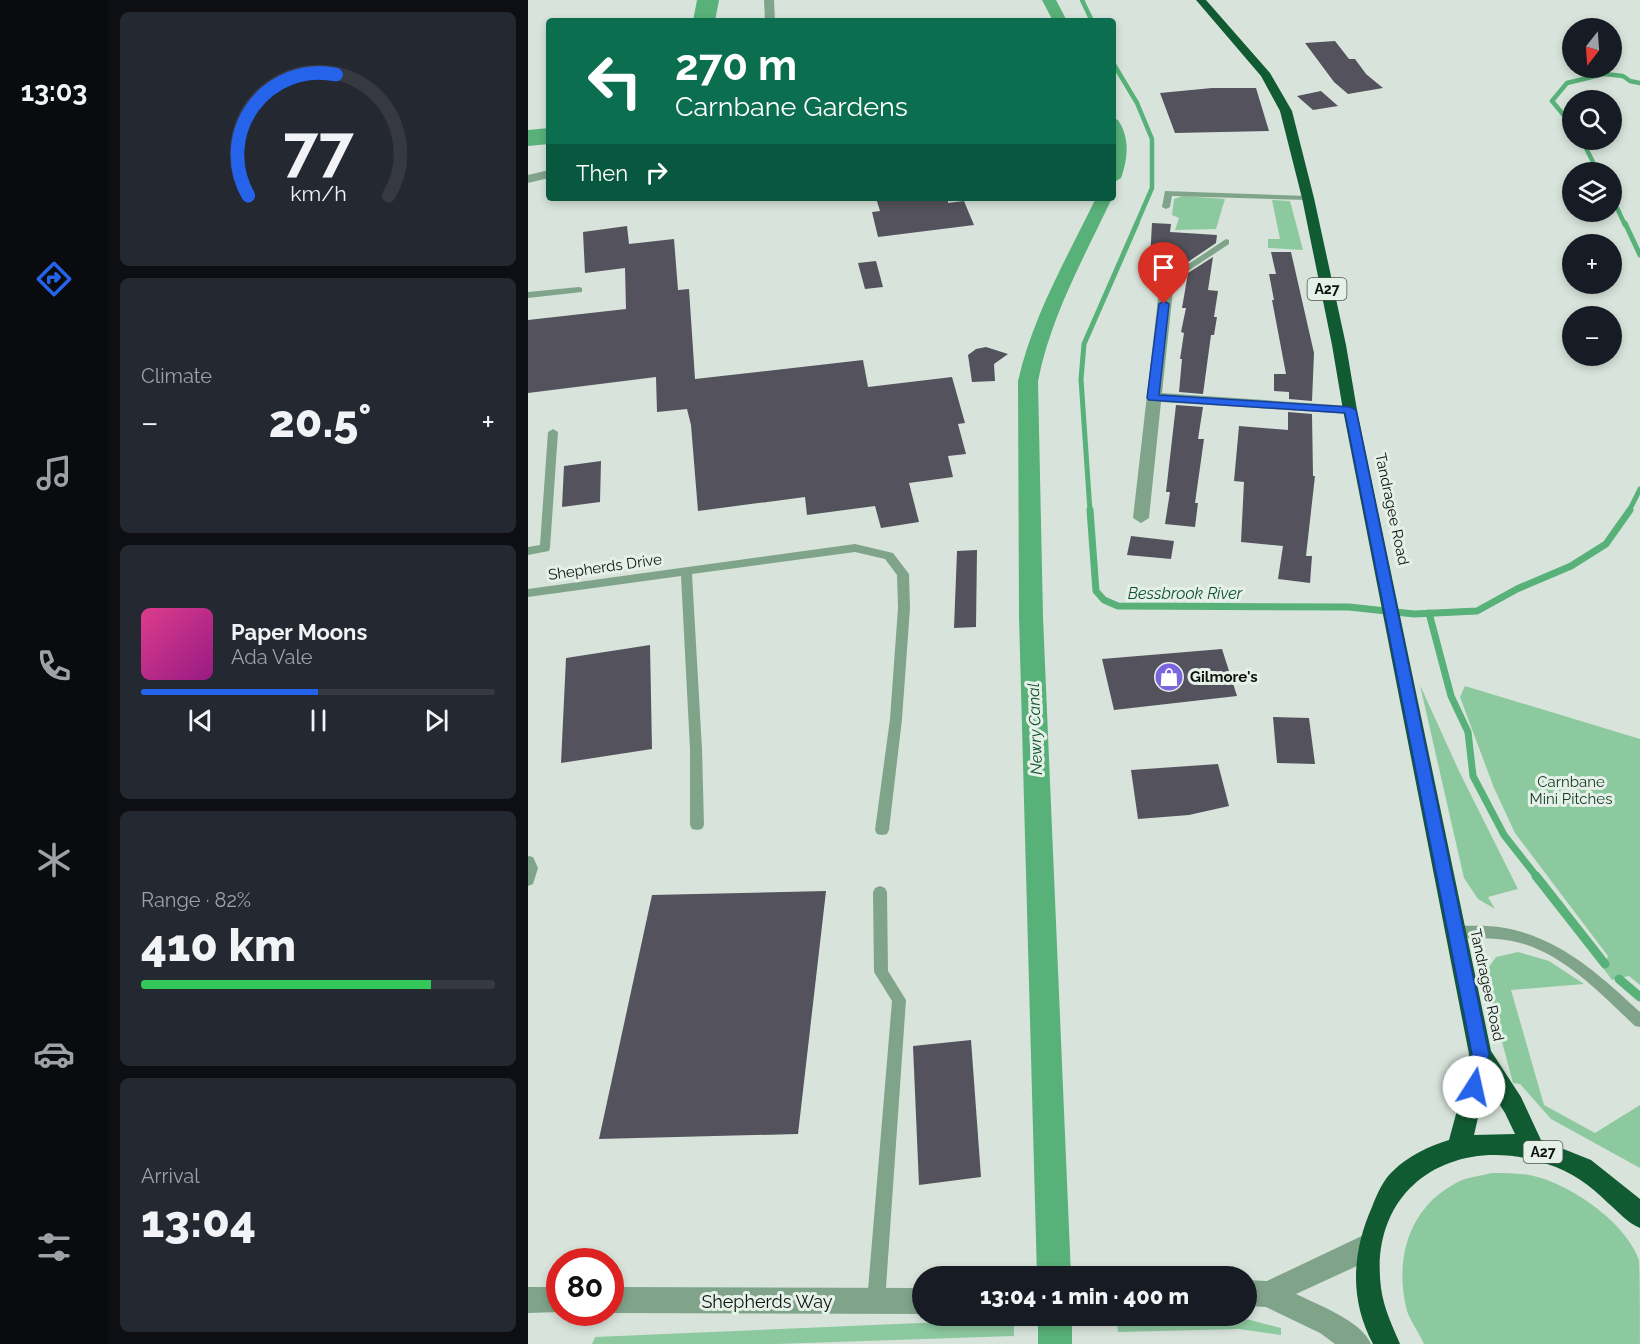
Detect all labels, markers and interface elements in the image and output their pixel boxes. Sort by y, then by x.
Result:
north arrow [1562,18,1622,78]
map controls [1562,18,1622,366]
text: 270 m [675,41,797,90]
icon: left [576,42,654,120]
text: 13:03 [21,76,87,107]
button: search [1562,90,1622,150]
text: Carnbane Gardens [675,91,908,122]
text: 77 [283,111,354,185]
icon: right [640,156,673,189]
text: Then [576,160,628,186]
button: layers [1562,162,1622,222]
text: km/h [290,182,346,207]
button: + [1562,234,1622,294]
pin [1138,242,1189,304]
icon: arrive [1147,251,1180,284]
icon: directions [33,258,75,300]
road number: A27 [1308,278,1346,300]
button: − [1562,306,1622,366]
text: Climate [141,364,212,388]
text: 20.5° [269,395,371,448]
text: − [141,403,159,442]
text: + [481,403,495,442]
street label: Tandragee Road [1371,451,1413,567]
icon: music [33,452,75,494]
street label: Shepherds Drive [547,550,663,584]
water label: Bessbrook River [1128,584,1243,603]
text: Paper Moons [231,619,367,645]
icon: phone [33,645,75,687]
text: Ada Vale [231,645,313,669]
shop icon: Gilmore's [1153,661,1185,693]
place label: Gilmore's [1190,668,1258,686]
water label: Newry Canal [1024,683,1046,775]
icon: previous [184,704,217,737]
icon: pause [302,704,335,737]
icon: next [420,704,453,737]
park label: Carnbane Mini Pitches [1530,773,1612,808]
icon: climate [33,839,75,881]
text: Range · 82% [141,888,251,912]
text: 410 km [141,919,296,972]
street label: Tandragee Road [1466,927,1508,1043]
icon: car [33,1033,75,1075]
position arrow [1442,1055,1506,1119]
road number: A27 [1524,1141,1562,1163]
text: Arrival [141,1164,200,1188]
text: 13:04 [141,1195,256,1248]
icon: filters [33,1226,75,1268]
speed limit sign: 80 [546,1248,624,1326]
text: 13:04 · 1 min · 400 m [980,1283,1189,1309]
street label: Shepherds Way [701,1291,833,1312]

